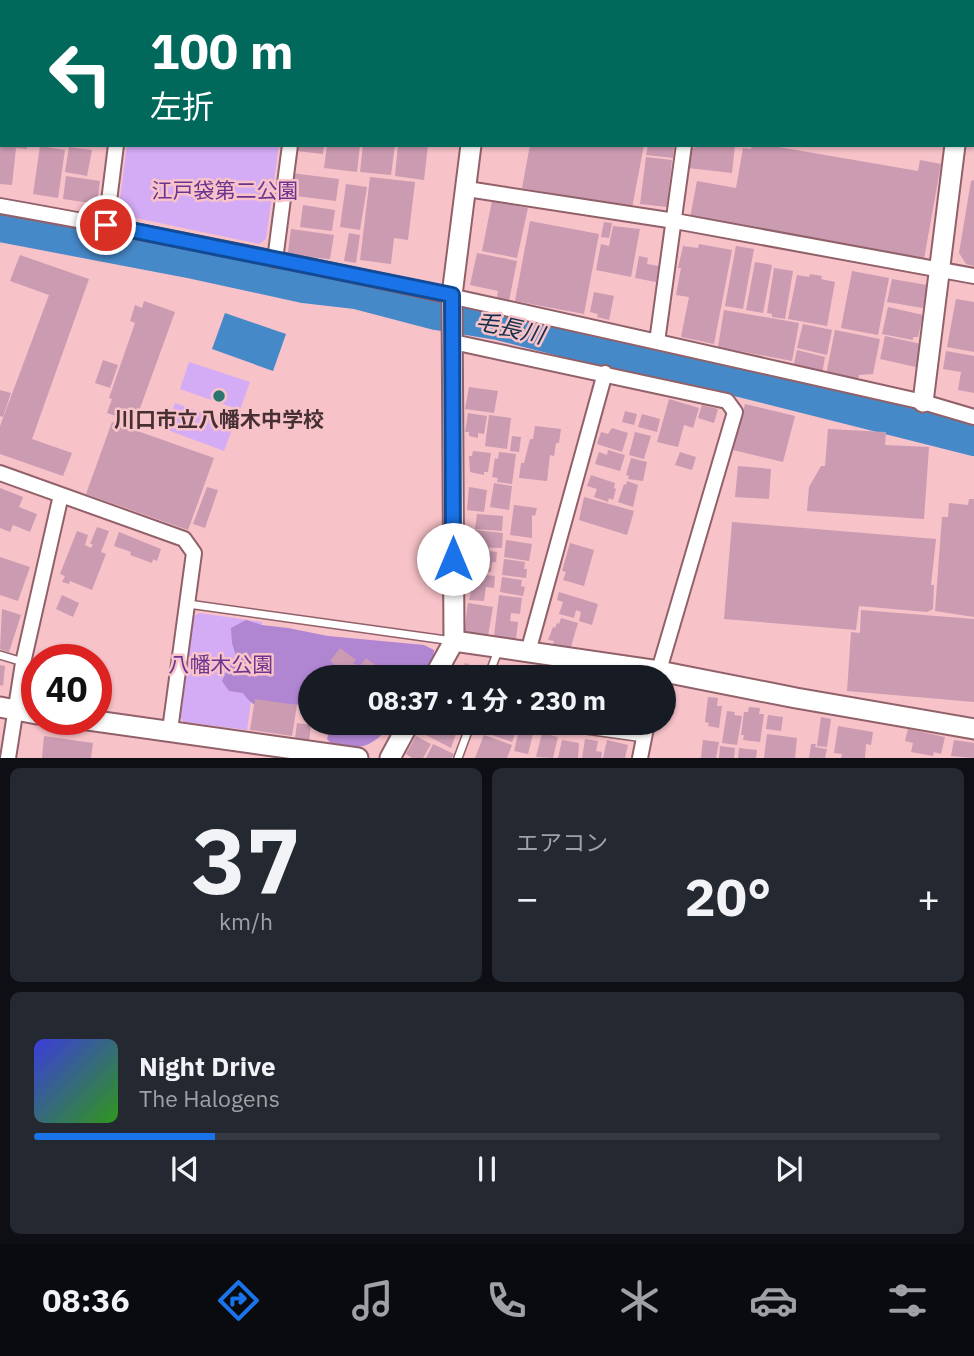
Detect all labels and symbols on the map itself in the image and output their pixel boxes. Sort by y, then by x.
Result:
park label: 江戸袋第二公園 [152,176,299,204]
pin [76,195,136,255]
water label: 毛長川 [473,305,550,350]
marker: 川口市立八幡木中学校 [211,388,227,404]
place label: 川口市立八幡木中学校 [114,405,324,433]
position arrow [416,522,490,596]
speed limit sign: 40 [21,644,112,735]
park label: 八幡木公園 [169,650,274,678]

